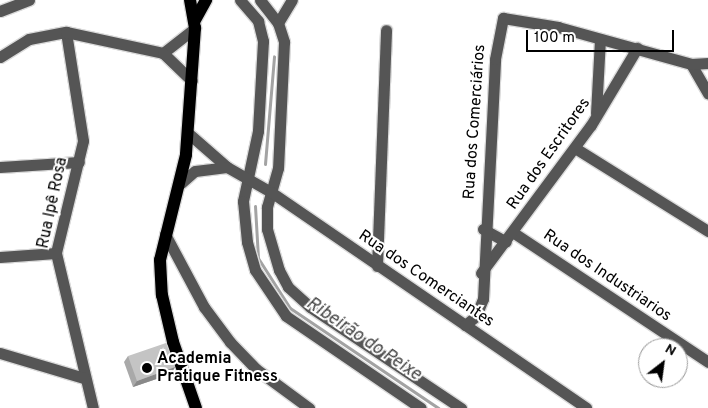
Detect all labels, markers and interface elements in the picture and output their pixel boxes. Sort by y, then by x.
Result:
scale bar [528,20,676,52]
text: 100 m [534,29,575,48]
street label: Rua dos Comerciários [460,44,490,200]
street label: Rua dos Escritores [503,94,595,214]
street label: Rua Ipê Rosa [34,156,72,250]
street label: Rua dos Comerciantes [354,226,498,332]
street label: Rua dos Industriarios [539,226,675,326]
water label: Ribeirão do Peixe [301,294,425,386]
north arrow [638,338,688,388]
text: N [662,341,679,360]
place label: Academia Pratique Fitness [157,349,278,387]
marker: Academia Pratique Fitness [141,362,153,374]

